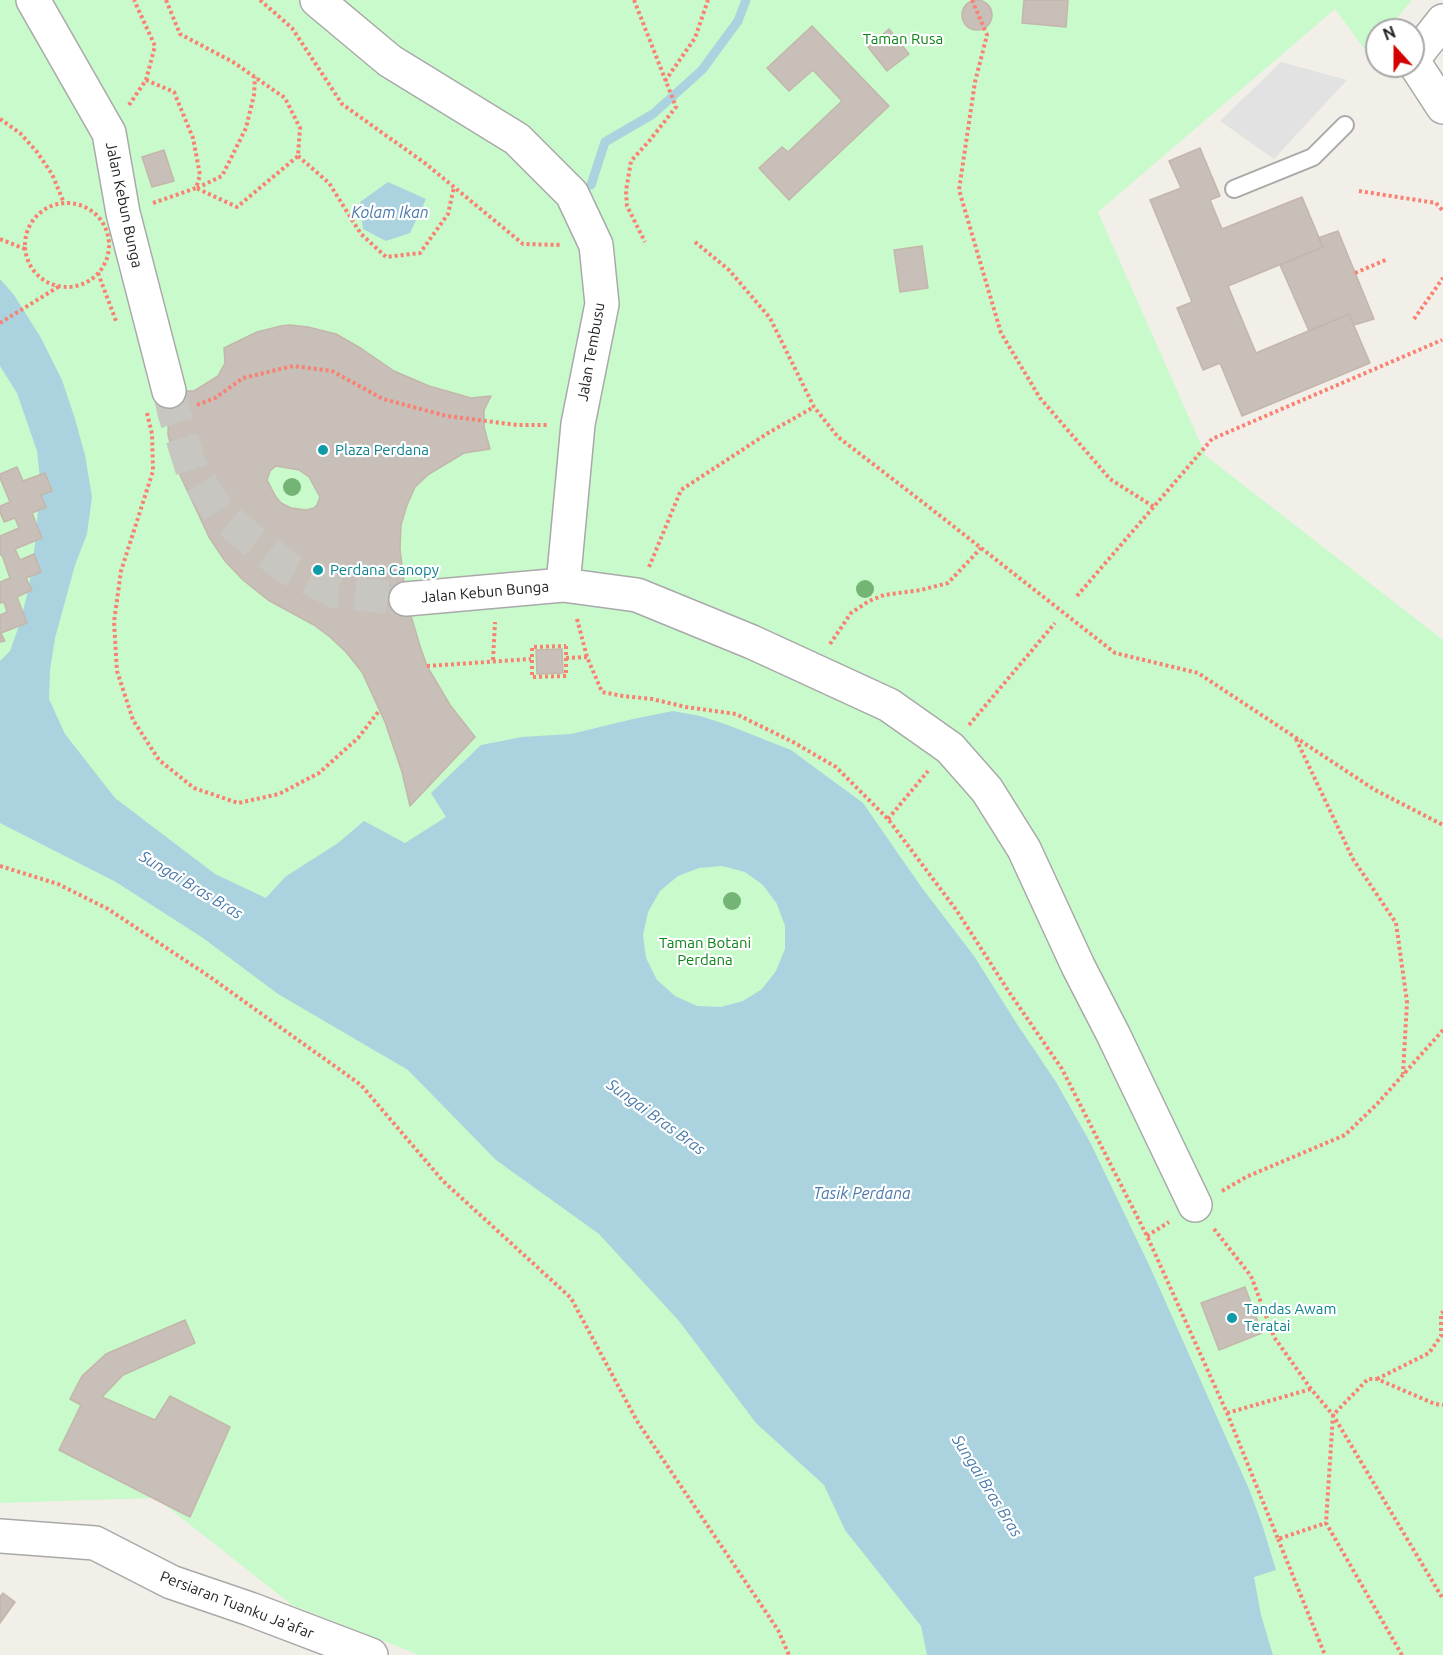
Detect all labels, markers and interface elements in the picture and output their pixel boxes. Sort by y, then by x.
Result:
north arrow [1365,18,1425,78]
text: N [1380,23,1398,44]
park label: Taman Rusa [863,30,943,48]
street label: Jalan Kebun Bunga [102,140,146,270]
water label: Kolam Ikan [351,203,429,223]
street label: Jalan Tembusu [573,301,609,403]
place label: Plaza Perdana [335,441,429,459]
marker: Plaza Perdana [316,443,330,457]
place label: Perdana Canopy [330,561,439,579]
marker: Perdana Canopy [311,563,325,577]
street label: Jalan Kebun Bunga [420,577,550,607]
water label: Sungai Bras Bras [136,847,246,923]
park label: Taman Botani Perdana [659,934,751,969]
water label: Sungai Bras Bras [603,1075,709,1159]
water label: Tasik Perdana [813,1184,911,1204]
place label: Tandas Awam Teratai [1244,1300,1336,1335]
marker: Tandas Awam Teratai [1225,1311,1239,1325]
water label: Sungai Bras Bras [948,1431,1026,1541]
street label: Persiaran Tuanku Ja'afar [157,1567,317,1643]

